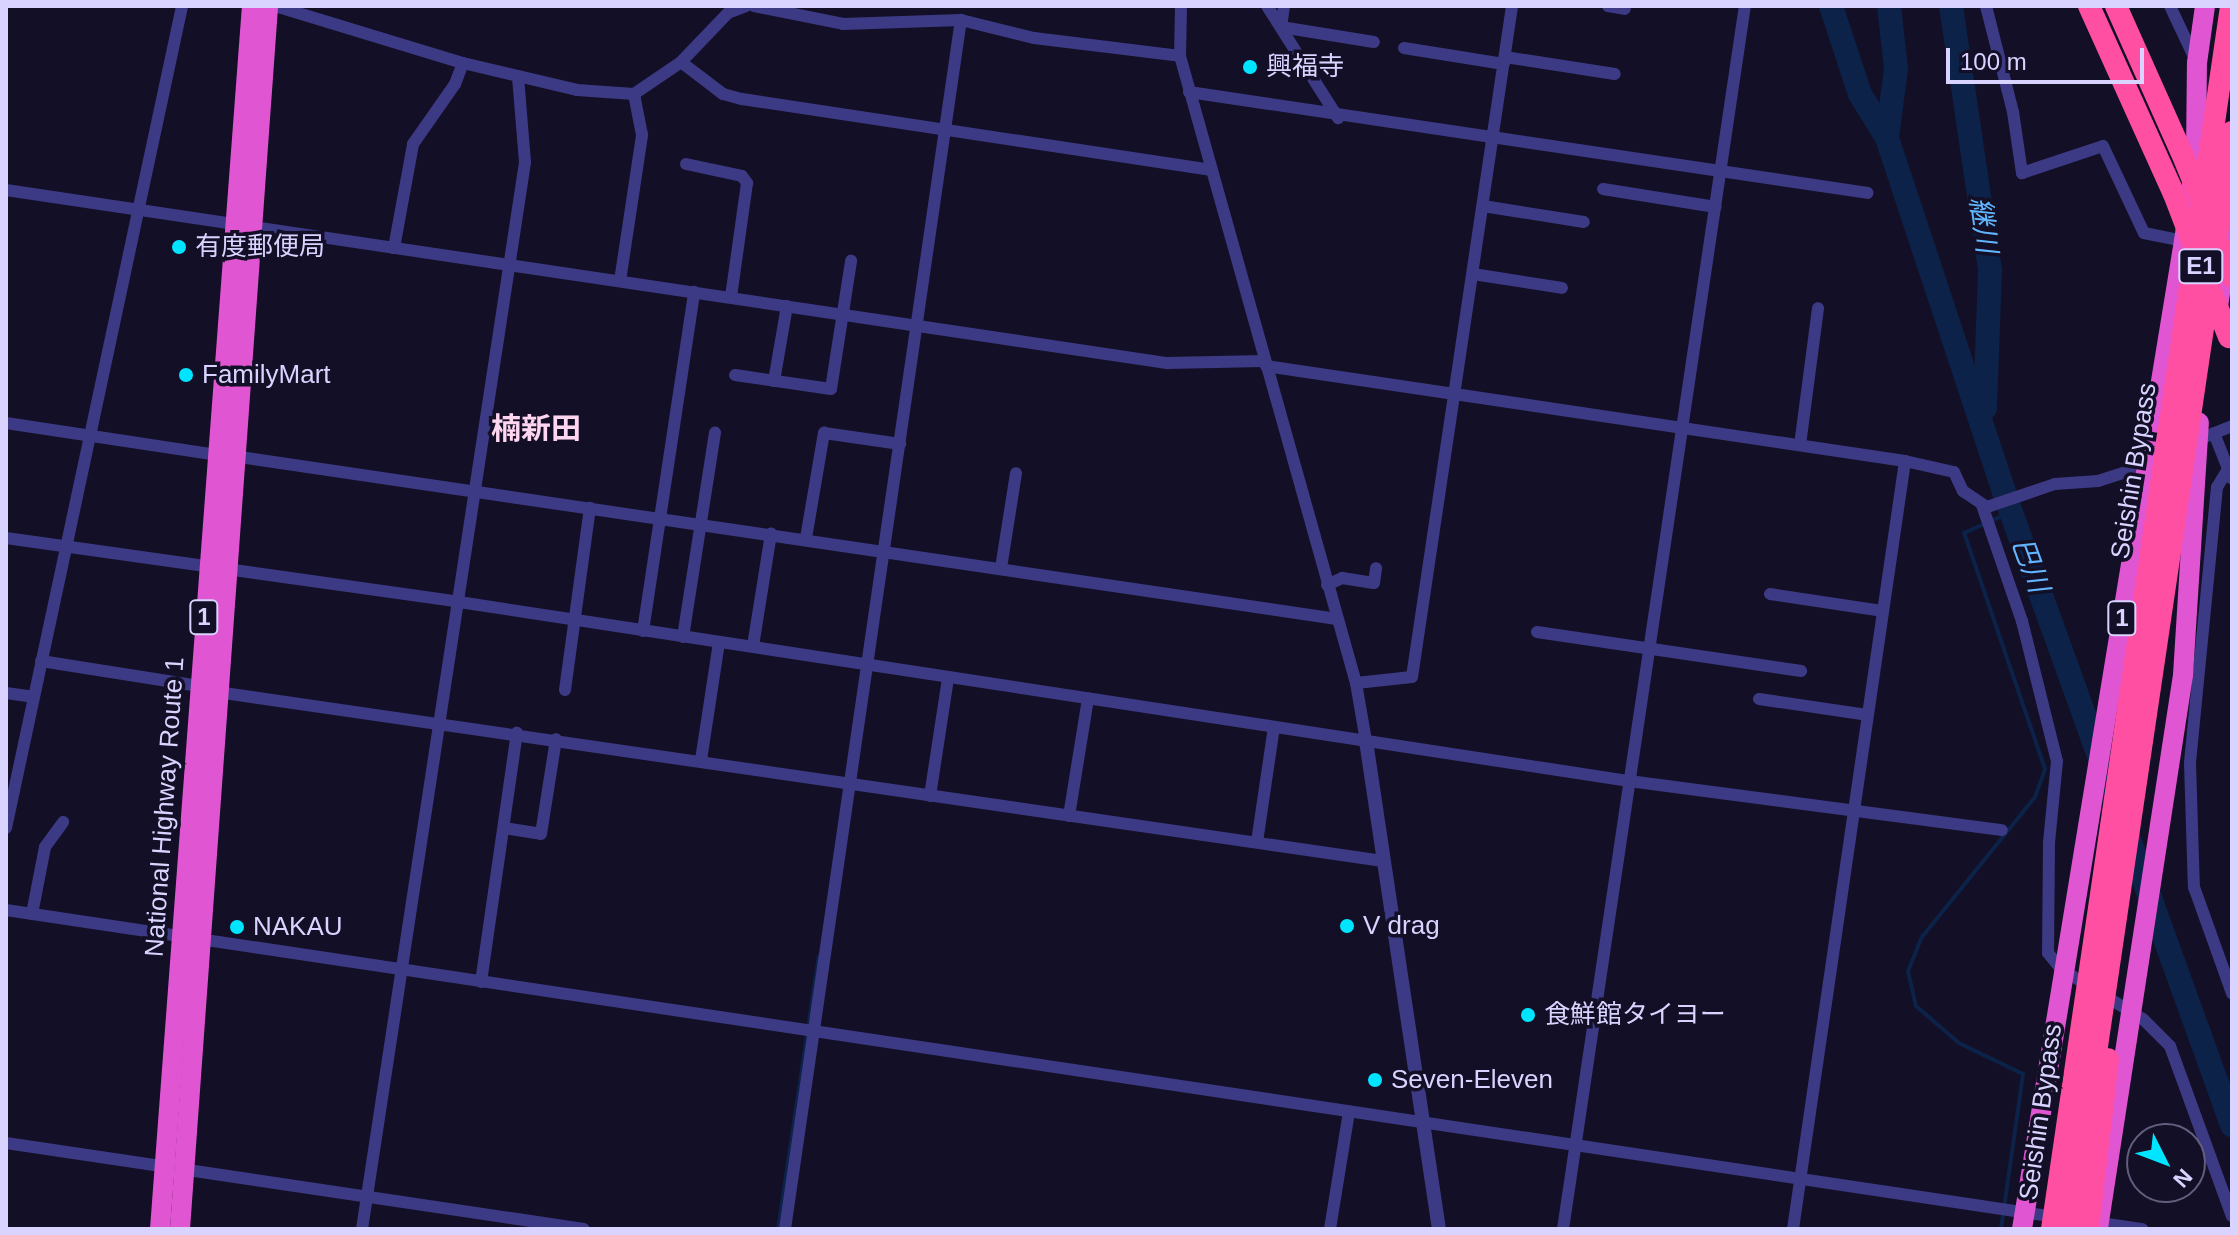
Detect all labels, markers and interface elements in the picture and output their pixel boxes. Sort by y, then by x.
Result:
scale bar [1950,32,2148,82]
text: 100 m [1960,48,2027,75]
place label: 興福寺 [1266,51,1344,83]
marker: 興福寺 [1241,58,1259,76]
water label: 継川 [1962,195,2004,255]
place label: 有度郵便局 [195,231,325,263]
marker: 有度郵便局 [170,238,188,256]
road number: E1 [2177,246,2225,286]
place label: FamilyMart [202,359,331,391]
marker: FamilyMart [177,366,195,384]
street label: Seishin Bypass [2105,381,2163,561]
district label: 楠新田 [491,411,581,447]
water label: 巴川 [2005,533,2055,597]
road number: 1 [188,597,220,637]
road number: 1 [2106,598,2138,638]
street label: National Highway Route 1 [139,656,191,958]
place label: V drag [1363,910,1440,942]
place label: NAKAU [253,911,343,943]
marker: V drag [1338,917,1356,935]
marker: NAKAU [228,918,246,936]
place label: 食鮮館タイヨー [1544,999,1726,1031]
marker: 食鮮館タイヨー [1519,1006,1537,1024]
street label: Seishin Bypass [2013,1022,2069,1202]
place label: Seven-Eleven [1391,1064,1553,1096]
marker: Seven-Eleven [1366,1071,1384,1089]
north arrow [2126,1123,2206,1203]
text: N [2168,1164,2197,1192]

